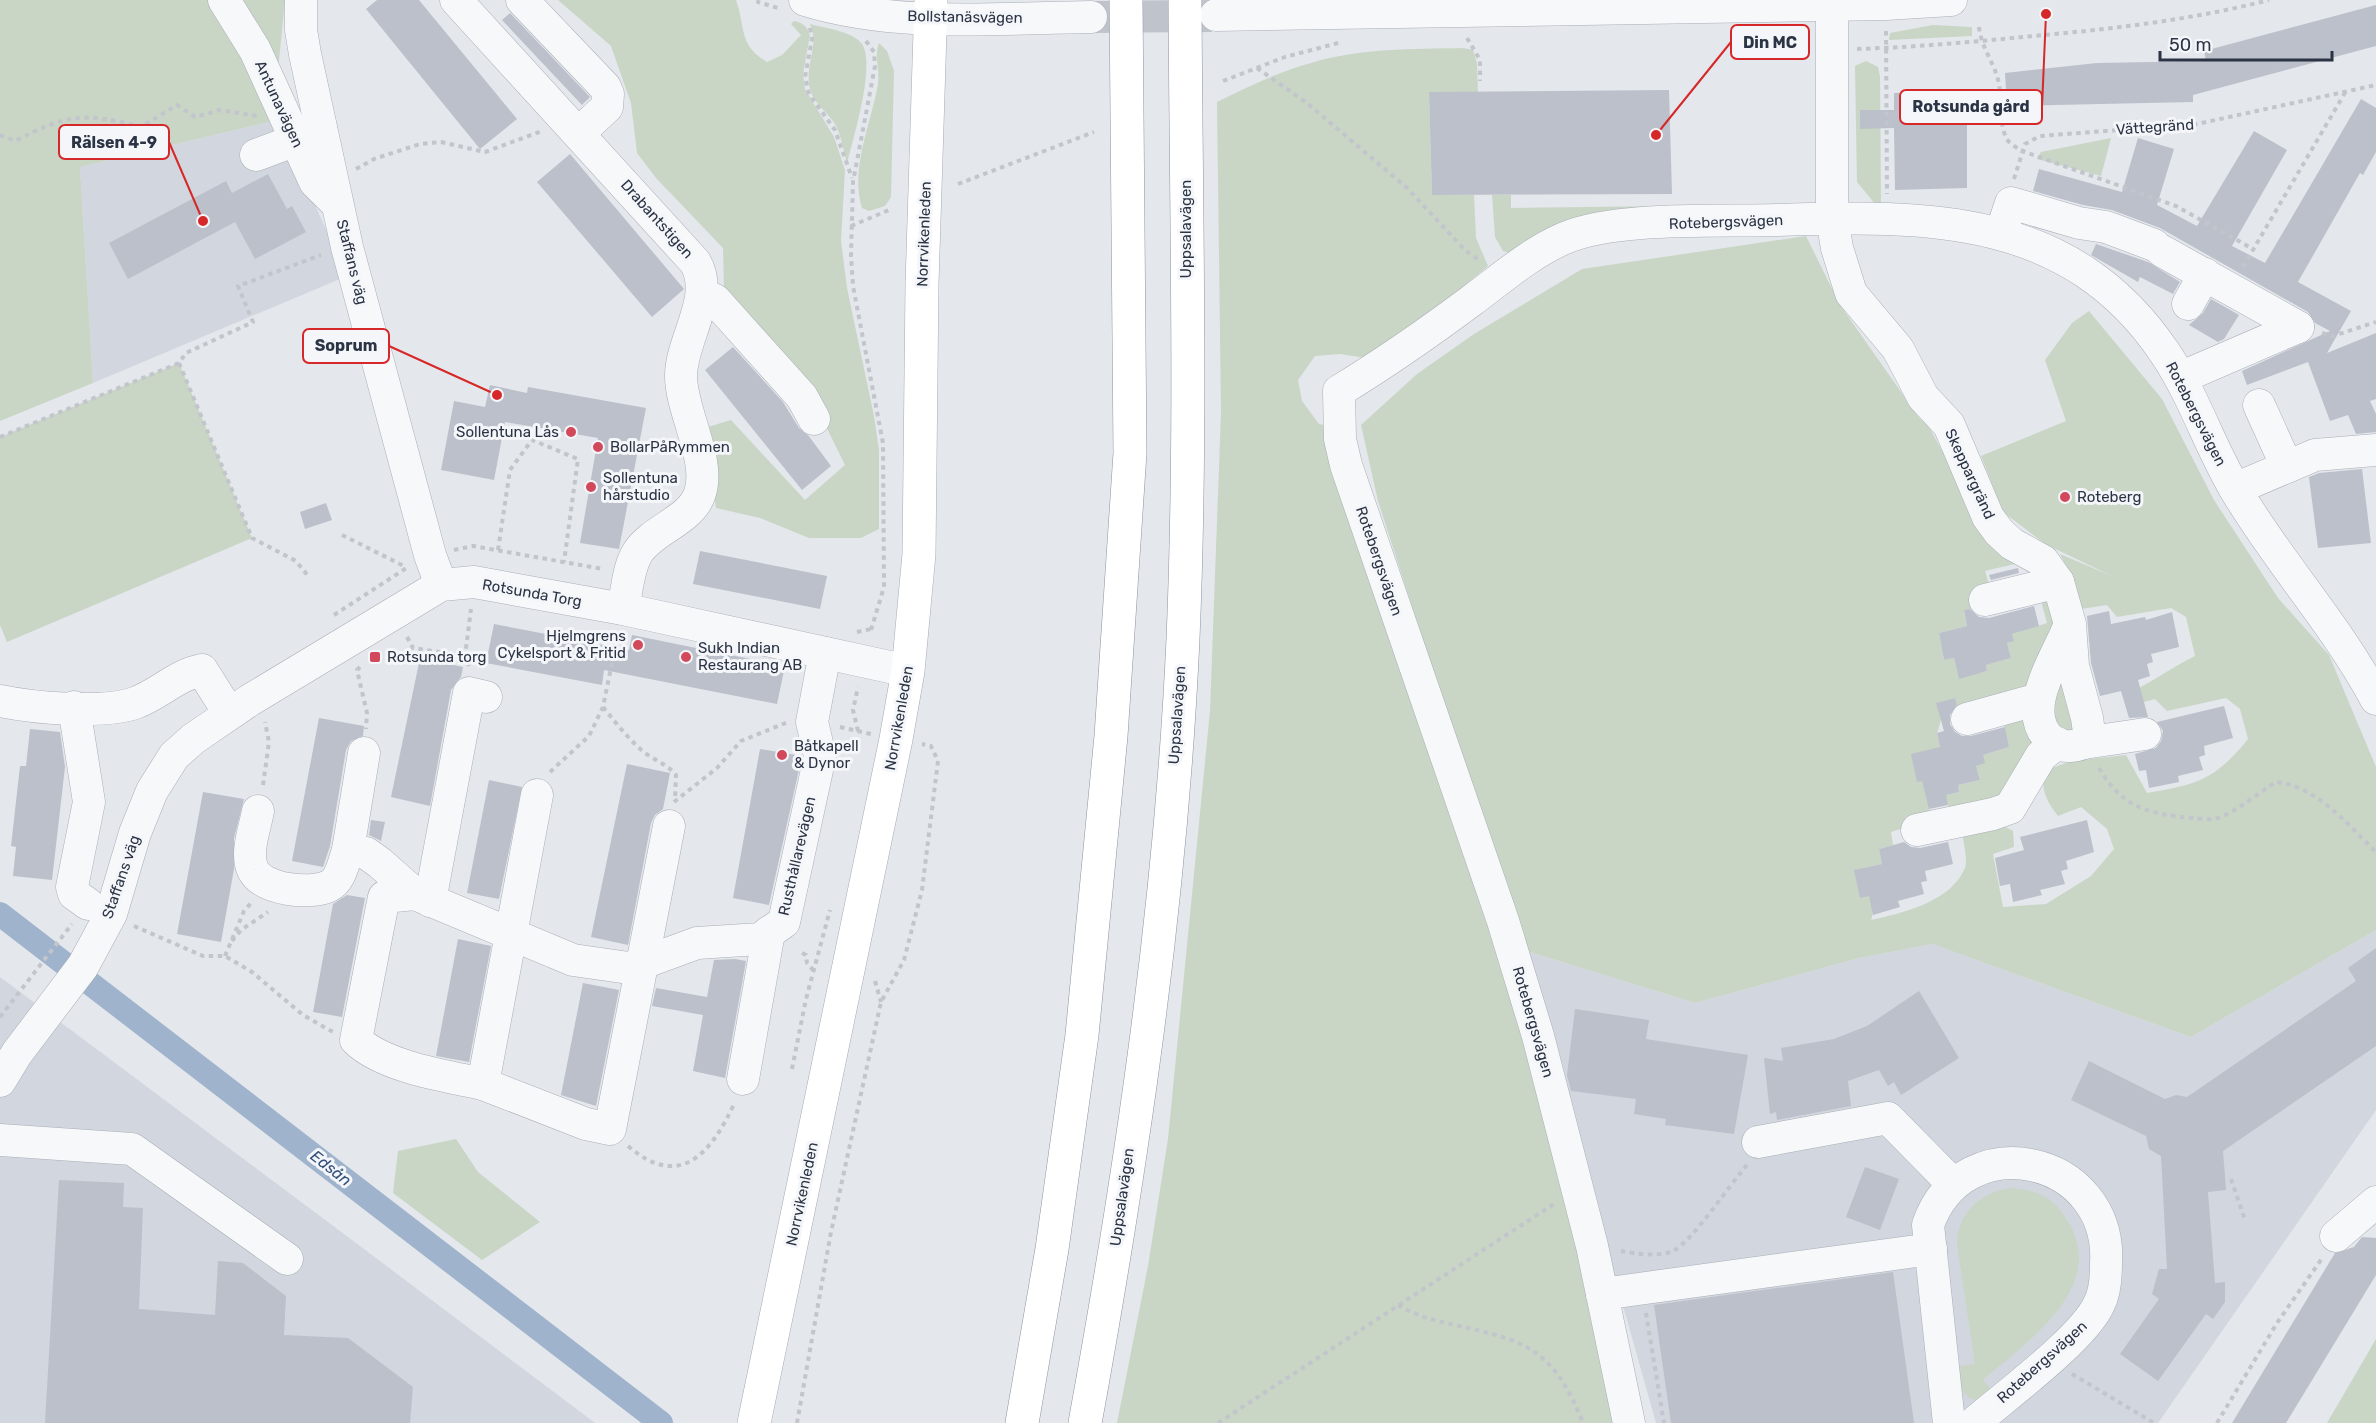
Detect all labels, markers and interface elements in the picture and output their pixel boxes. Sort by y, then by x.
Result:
street label: Bollstanäsvägen [907,7,1023,27]
scale bar [2160,24,2332,62]
callout: Din MC [1731,25,1809,59]
text: Din MC [1743,33,1797,52]
text: 50 m [2169,34,2212,56]
street label: Antunavägen [251,58,307,150]
callout: Rotsunda gård [1900,90,2042,124]
text: Rotsunda gård [1912,97,2030,116]
street label: Vättegränd [2115,115,2195,139]
callout: Rälsen 4-9 [59,125,169,159]
text: Rälsen 4-9 [71,133,157,152]
street label: Drabantstigen [617,176,697,262]
street label: Uppsalavägen [1177,180,1195,278]
street label: Norrvikenleden [913,181,935,287]
street label: Rotebergsvägen [1668,211,1784,233]
street label: Staffans väg [333,218,371,306]
callout: Soprum [303,329,389,363]
text: Soprum [315,336,377,355]
street label: Rotebergsvägen [2162,359,2230,469]
place label: Sollentuna Lås [456,423,559,441]
marker: Sollentuna Lås [564,425,578,439]
street label: Skeppargränd [1941,426,1999,522]
place label: BollarPåRymmen [610,438,730,456]
marker: BollarPåRymmen [591,440,605,454]
place label: Sollentuna hårstudio [603,469,678,504]
marker: Sollentuna hårstudio [584,480,598,494]
place label: Roteberg [2077,488,2141,506]
marker: Roteberg [2058,490,2072,504]
street label: Rotebergsvägen [1352,504,1406,618]
street label: Rotsunda Torg [481,575,583,611]
place label: Hjelmgrens Cykelsport & Fritid [497,627,626,662]
marker: Hjelmgrens Cykelsport & Fritid [631,638,645,652]
place label: Sukh Indian Restaurang AB [698,639,802,674]
place label: Rotsunda torg [387,648,486,666]
marker: Rotsunda torg [368,650,382,664]
marker: Sukh Indian Restaurang AB [679,650,693,664]
street label: Norrvikenleden [881,664,917,772]
street label: Uppsalavägen [1165,665,1189,765]
place label: Båtkapell & Dynor [794,737,859,772]
marker: Båtkapell & Dynor [775,748,789,762]
street label: Rusthållarevägen [775,795,819,917]
street label: Staffans väg [98,833,144,921]
street label: Rotebergsvägen [1509,964,1557,1080]
street label: Norrvikenleden [782,1140,822,1248]
water label: Edsån [307,1146,355,1190]
street label: Uppsalavägen [1106,1147,1138,1247]
street label: Rotebergsvägen [1993,1317,2091,1407]

